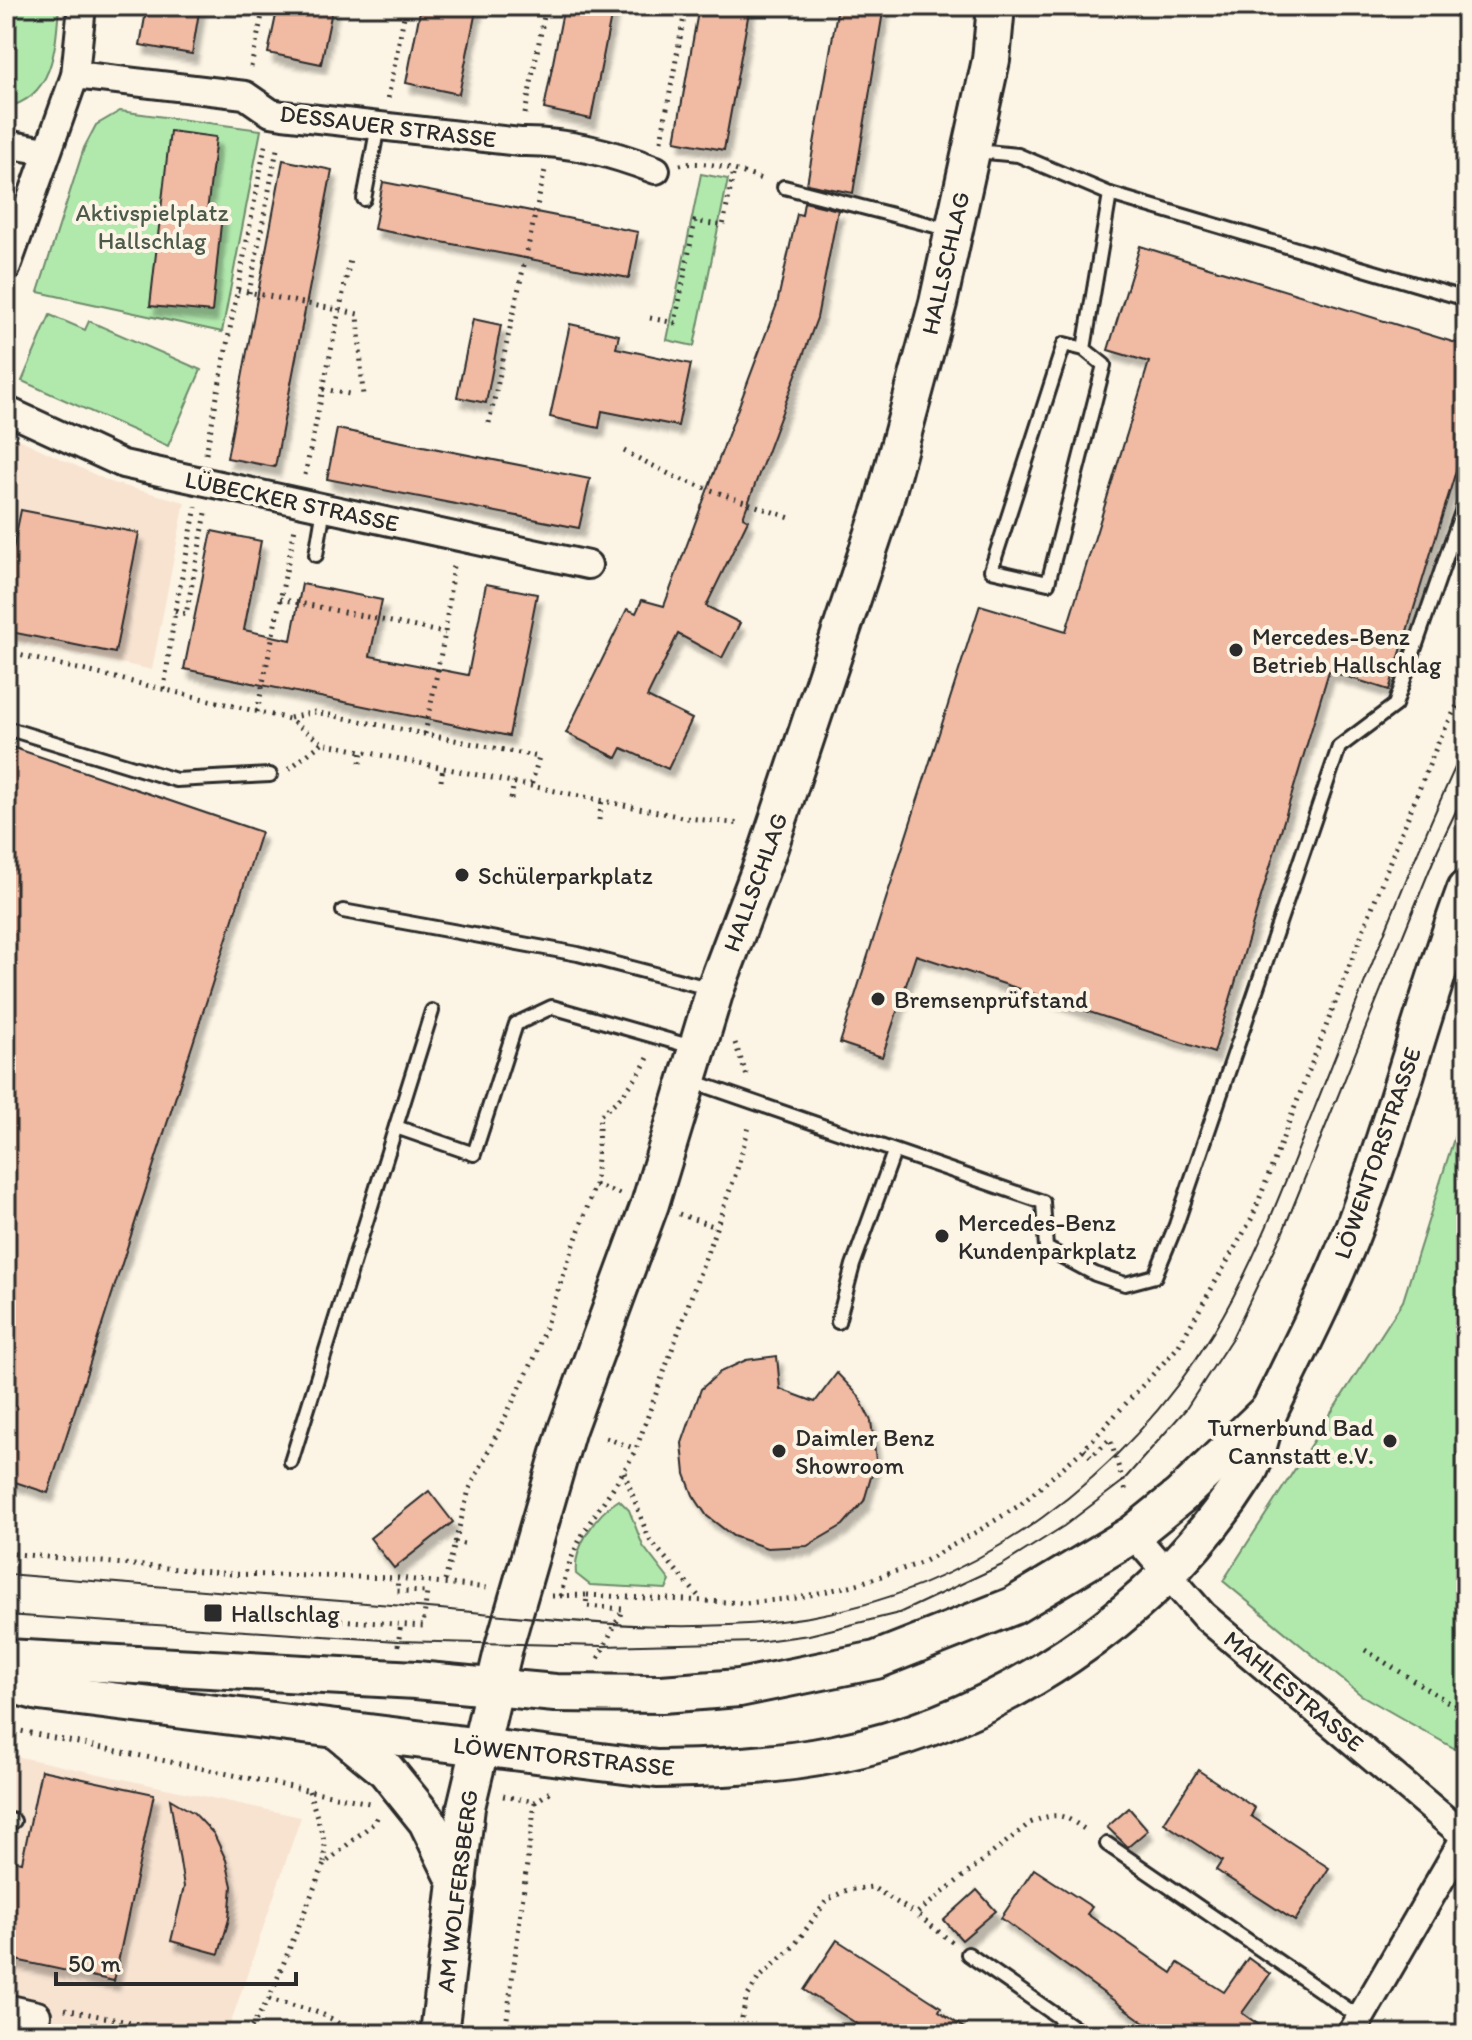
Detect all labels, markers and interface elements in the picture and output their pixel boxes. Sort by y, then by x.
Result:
street label: DESSAUER STRASSE [278,98,498,154]
street label: HALLSCHLAG [914,189,976,337]
park label: Aktivspielplatz Hallschlag [75,198,229,255]
street label: LÜBECKER STRASSE [183,464,401,538]
place label: Mercedes-Benz Betrieb Hallschlag [1252,622,1442,679]
marker: Mercedes-Benz Betrieb Hallschlag [1227,641,1245,659]
street label: HALLSCHLAG [716,809,794,955]
place label: Schülerparkplatz [478,861,653,890]
marker: Schülerparkplatz [453,866,471,884]
place label: Bremsenprüfstand [894,985,1088,1014]
marker: Bremsenprüfstand [869,990,887,1008]
street label: LÖWENTORSTRASSE [1327,1043,1427,1263]
place label: Mercedes-Benz Kundenparkplatz [958,1208,1136,1265]
marker: Mercedes-Benz Kundenparkplatz [933,1227,951,1245]
place label: Turnerbund Bad Cannstatt e.V. [1207,1413,1374,1470]
place label: Daimler Benz Showroom [795,1423,935,1480]
marker: Turnerbund Bad Cannstatt e.V. [1381,1432,1399,1450]
marker: Daimler Benz Showroom [770,1442,788,1460]
place label: Hallschlag [231,1599,340,1628]
marker: Hallschlag [202,1602,224,1624]
street label: MAHLESTRASSE [1218,1624,1370,1758]
street label: LÖWENTORSTRASSE [452,1730,676,1782]
street label: AM WOLFERSBERG [430,1788,484,1994]
scale bar [56,1936,296,1986]
text: 50 m [68,1949,121,1978]

